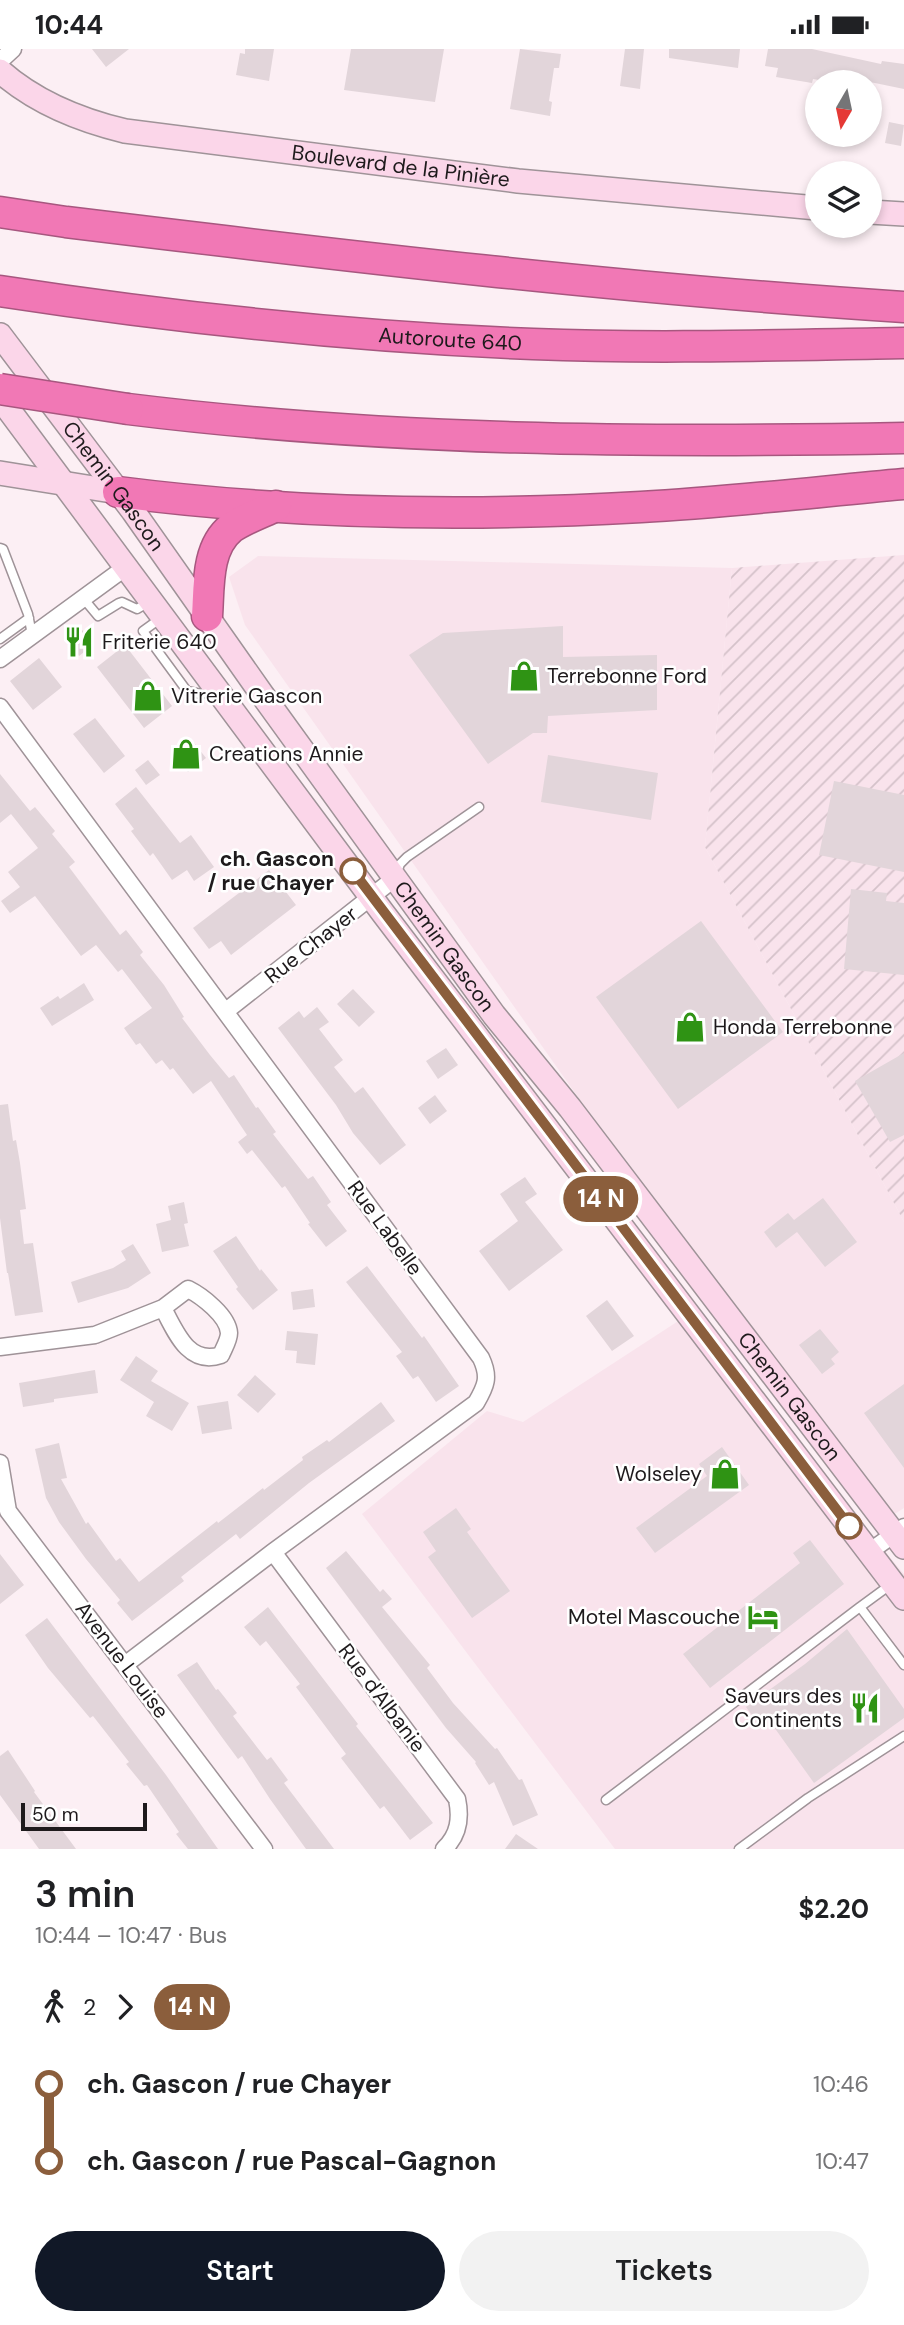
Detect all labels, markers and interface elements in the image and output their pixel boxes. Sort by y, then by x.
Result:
text: 10:44 [35,8,103,42]
north arrow [805,70,882,147]
map controls [805,70,882,238]
street label: Boulevard de la Pinière [290,138,511,194]
button: layers [805,161,882,238]
street label: Autoroute 640 [377,321,523,358]
street label: Chemin Gascon [56,416,171,557]
restaurant icon: Friterie 640 [62,625,96,659]
place label: Friterie 640 [102,628,217,656]
shop icon: Terrebonne Ford [507,659,541,693]
place label: Terrebonne Ford [547,662,707,690]
shop icon: Vitrerie Gascon [131,679,165,713]
place label: Vitrerie Gascon [171,682,322,710]
shop icon: Creations Annie [169,737,203,771]
place label: Creations Annie [209,740,363,768]
place label: ch. Gascon / rue Chayer [208,845,334,897]
marker: ch. Gascon / rue Chayer [340,858,366,884]
street label: Chemin Gascon [388,876,501,1017]
street label: Rue Chayer [259,900,363,990]
shop icon: Honda Terrebonne [673,1010,707,1044]
place label: Honda Terrebonne [713,1013,893,1041]
street label: Rue Labelle [341,1175,429,1281]
line badge: 14 N [552,1176,650,1222]
text: 14 N [577,1183,625,1214]
street label: Chemin Gascon [731,1326,847,1466]
shop icon: Wolseley [708,1457,742,1491]
place label: Wolseley [615,1460,702,1488]
unlabelled marker [836,1513,862,1539]
street label: Avenue Louise [69,1596,175,1724]
hotel icon: Motel Mascouche [746,1600,780,1634]
place label: Motel Mascouche [568,1603,740,1631]
street label: Rue d'Albanie [332,1638,432,1758]
place label: Saveurs des Continents [725,1682,842,1734]
restaurant icon: Saveurs des Continents [848,1691,882,1725]
scale bar [21,1800,147,1832]
text: 50 m [32,1802,79,1827]
text: 3 min [35,1869,135,1919]
text: $2.20 [799,1892,869,1926]
text: 10:44 – 10:47 · Bus [35,1920,227,1950]
icon: walk [35,1988,73,2026]
icon: forward [106,1988,144,2026]
text: 14 N [168,1991,216,2022]
text: 2 [83,1992,96,2022]
text: ch. Gascon / rue Chayer [87,2067,391,2101]
text: 10:46 [813,2069,869,2099]
text: ch. Gascon / rue Pascal-Gagnon [87,2144,496,2178]
text: 10:47 [815,2146,869,2176]
button: Start [35,2231,445,2311]
button: Tickets [459,2231,869,2311]

